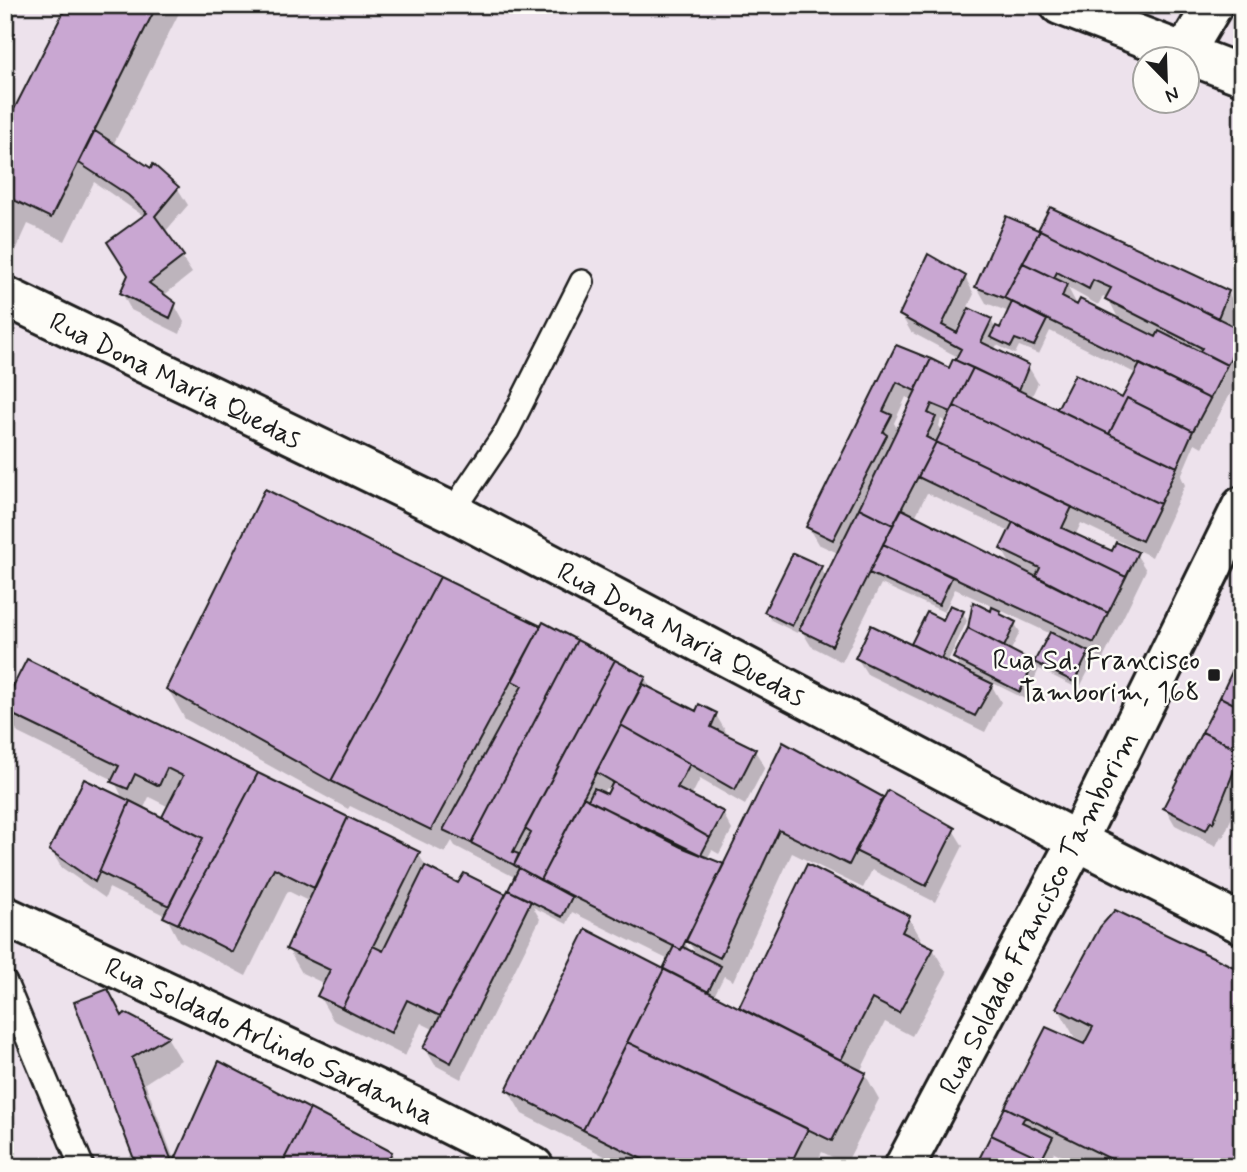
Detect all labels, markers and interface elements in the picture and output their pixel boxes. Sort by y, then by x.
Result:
north arrow [1132,46,1202,116]
text: N [1161,80,1183,108]
street label: Rua Dona Maria Quedas [43,304,307,458]
street label: Rua Dona Maria Quedas [550,554,811,716]
place label: Rua Sd. Francisco Tamborim, 168 [993,643,1200,712]
marker: Rua Sd. Francisco Tamborim, 168 [1206,667,1222,683]
street label: Rua Soldado Francisco Tamborim [931,725,1147,1101]
street label: Rua Soldado Arlindo Sardanha [98,949,440,1135]

